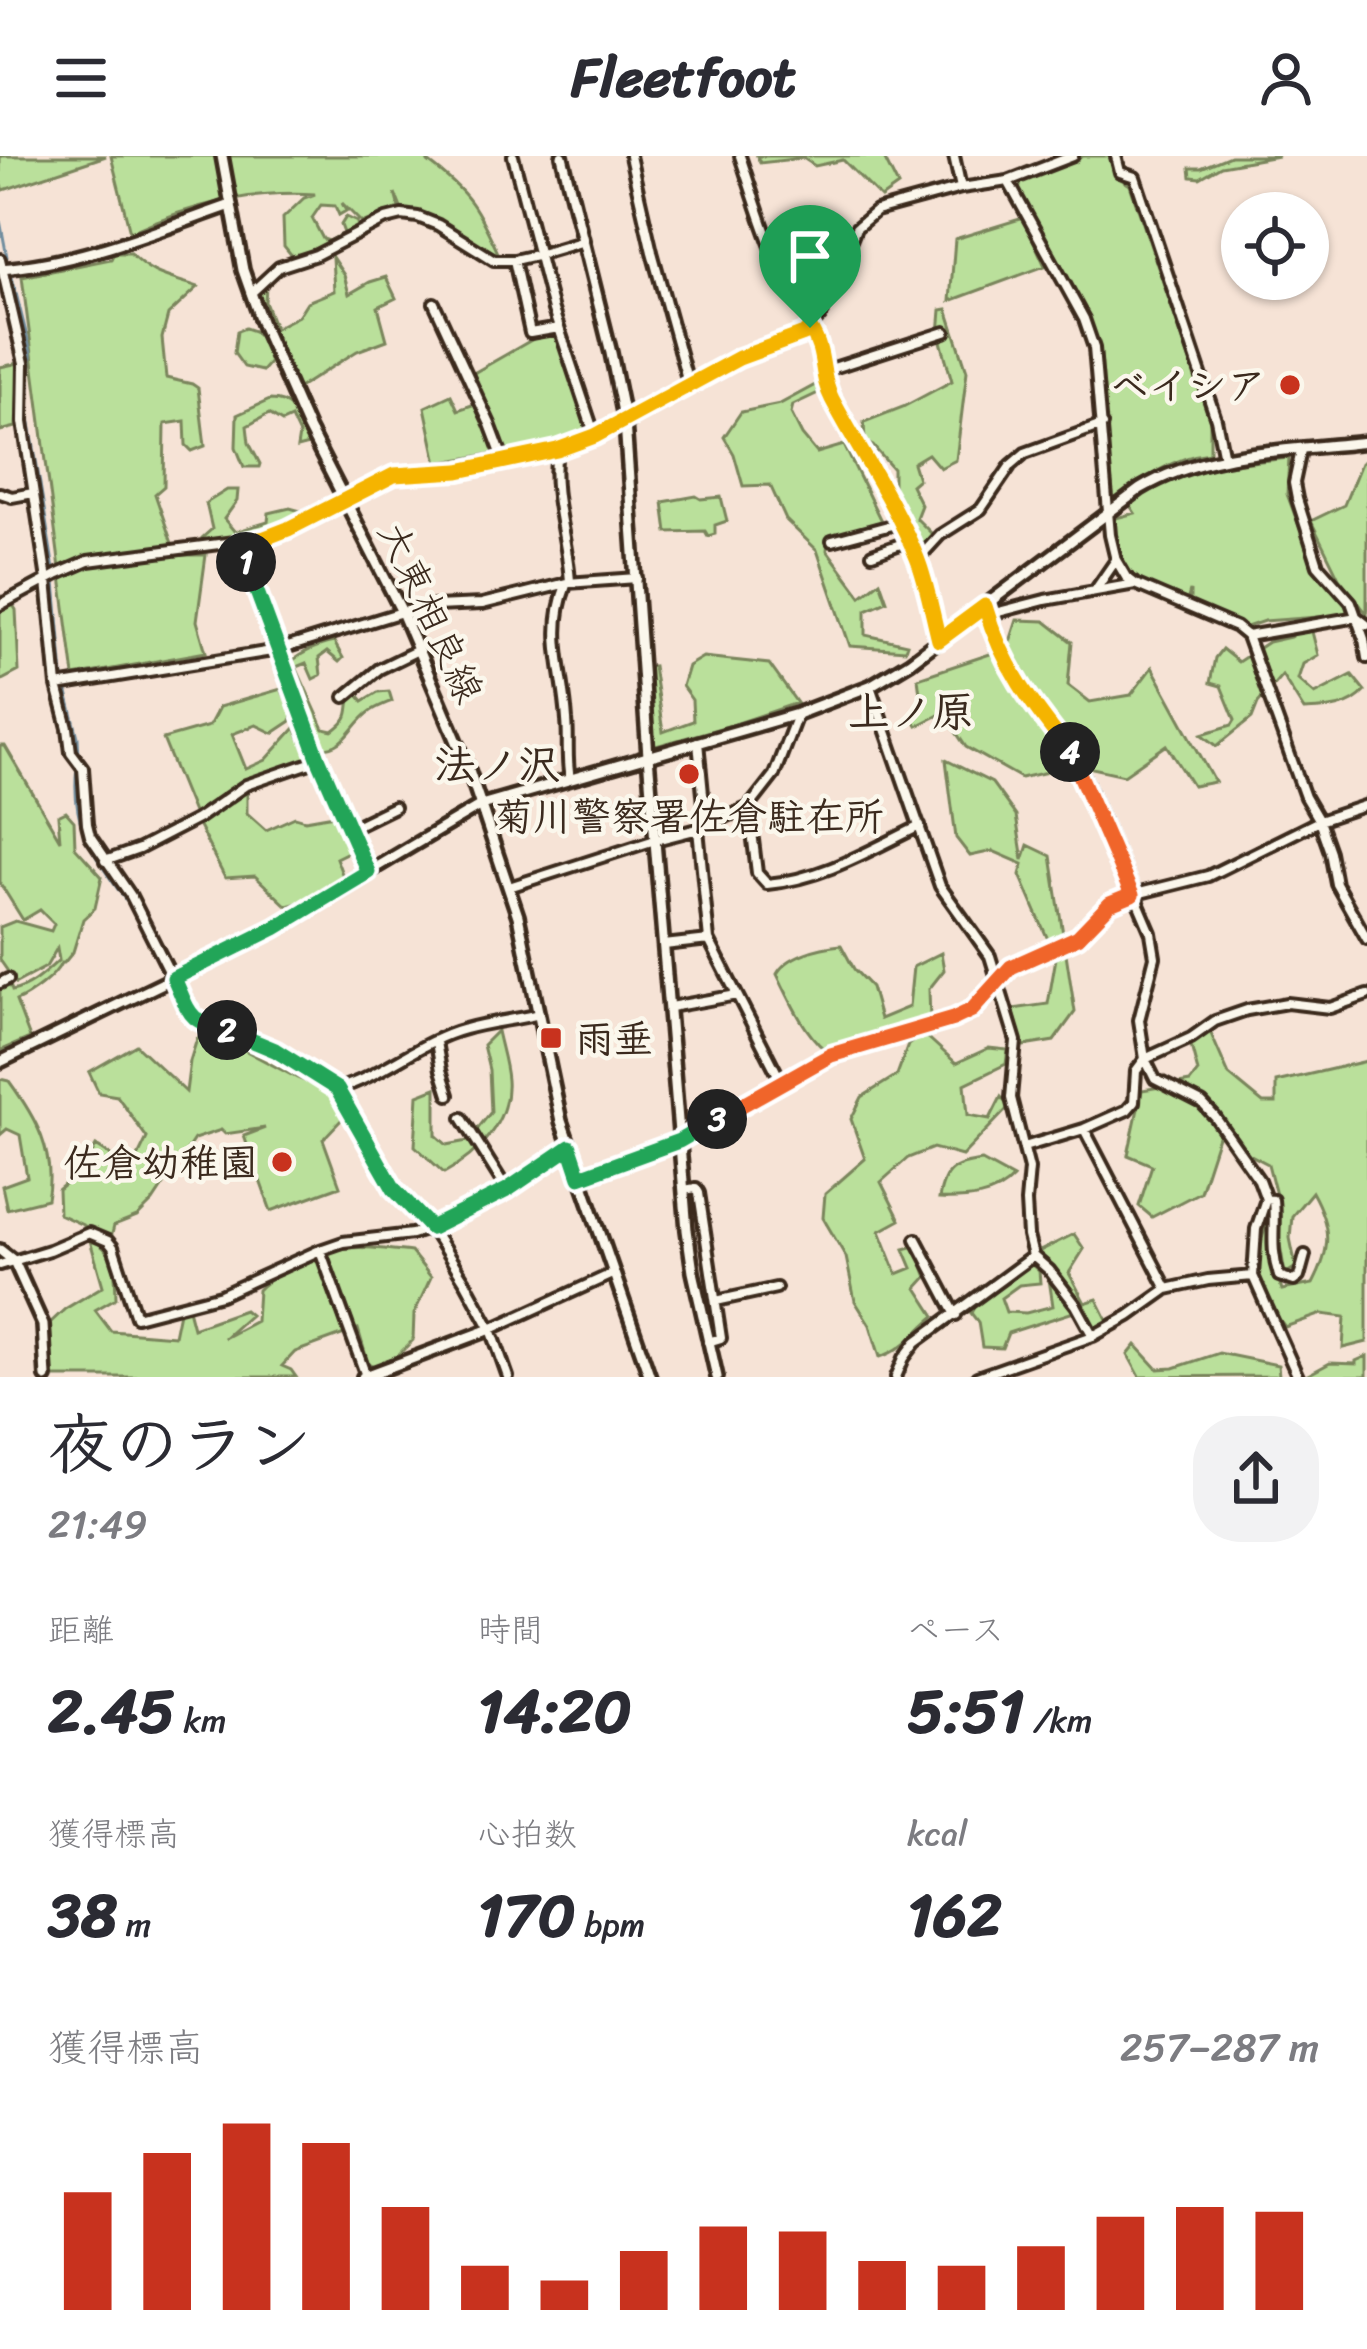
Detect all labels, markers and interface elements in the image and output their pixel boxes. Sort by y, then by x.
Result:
text: Fleetfoot [571,30,796,126]
icon: menu [48,45,114,111]
icon: person [1253,45,1319,111]
map controls [1221,192,1329,300]
button: locate [1221,192,1329,300]
pin [759,205,861,328]
icon: arrive [777,223,843,289]
place label: ベイシア [1110,351,1266,420]
marker: ベイシア [1277,372,1303,398]
street label: 大東相良線 [359,509,503,715]
pin: 1 [216,532,276,592]
text: 1 [239,533,253,591]
district label: 上ノ原 [848,675,974,749]
pin: 4 [1040,722,1100,782]
text: 4 [1060,723,1080,781]
district label: 法ノ沢 [434,728,560,802]
marker: 菊川警察署佐倉駐在所 [676,761,702,787]
place label: 菊川警察署佐倉駐在所 [494,782,884,851]
pin: 2 [197,1000,257,1060]
text: 2 [217,1001,237,1059]
place label: 雨垂 [575,1004,653,1073]
marker: 雨垂 [538,1025,564,1051]
pin: 3 [687,1089,747,1149]
text: 3 [708,1090,726,1148]
place label: 佐倉幼稚園 [63,1128,258,1197]
marker: 佐倉幼稚園 [269,1149,295,1175]
text: 夜のラン [48,1386,312,1503]
button: share [1193,1416,1319,1542]
text: 21:49 [48,1490,147,1559]
text: 距離 [48,1601,114,1659]
text: 時間 [478,1601,544,1659]
text: ペース [907,1601,1004,1659]
text: 2.45 [48,1659,175,1765]
text: 14:20 [478,1659,632,1765]
text: 5:51 [907,1659,1025,1765]
text: km [175,1692,226,1750]
text: /km [1025,1692,1092,1750]
text: 獲得標高 [48,1805,180,1863]
text: 心拍数 [478,1805,577,1863]
text: kcal [907,1805,967,1863]
text: 38 [48,1863,117,1969]
text: 170 [478,1863,576,1969]
text: 162 [907,1863,1002,1969]
text: m [117,1896,151,1954]
text: bpm [576,1896,645,1954]
text: 獲得標高 [48,2013,204,2082]
text: 257–287 m [1120,2013,1319,2082]

